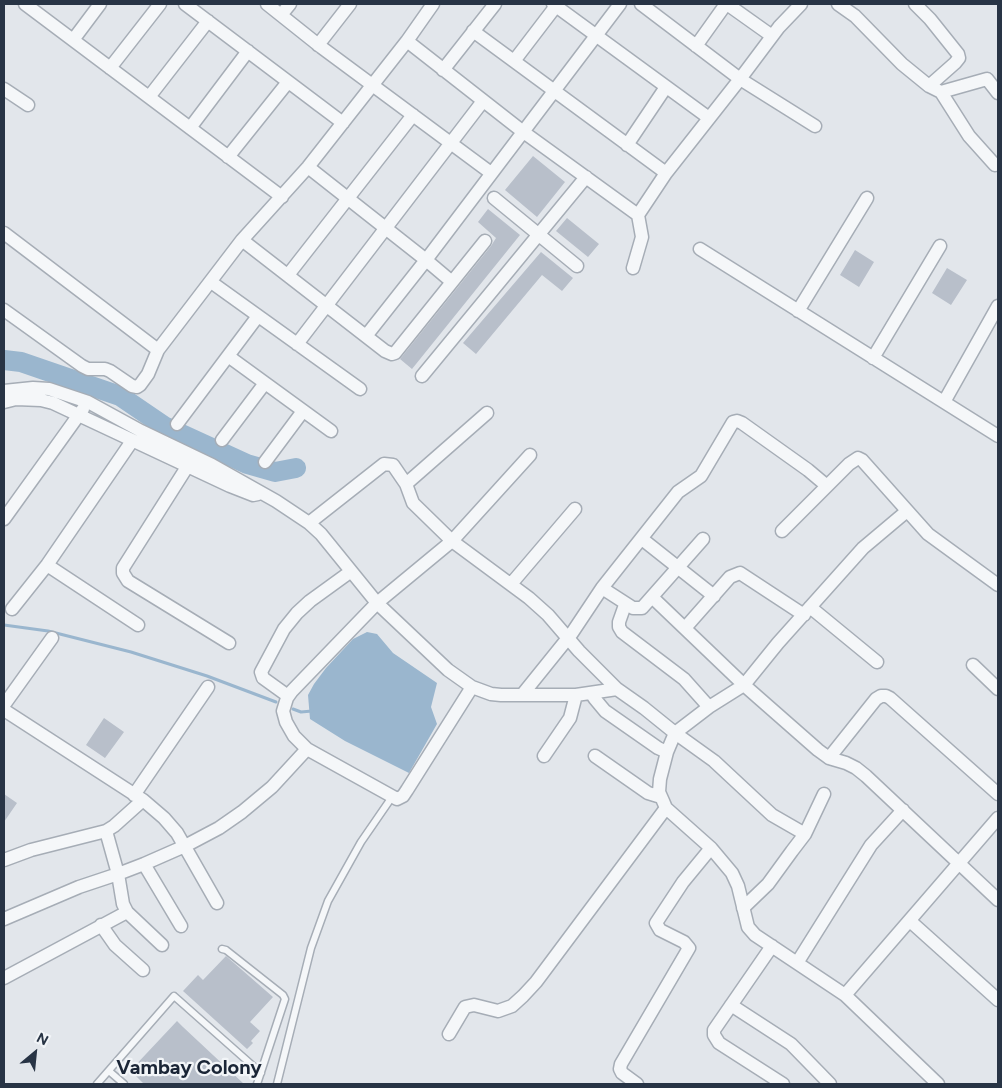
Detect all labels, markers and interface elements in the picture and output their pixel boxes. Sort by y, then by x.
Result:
north arrow [10,1028,60,1078]
text: N [33,1029,51,1049]
district label: Vambay Colony [116,1056,262,1080]

